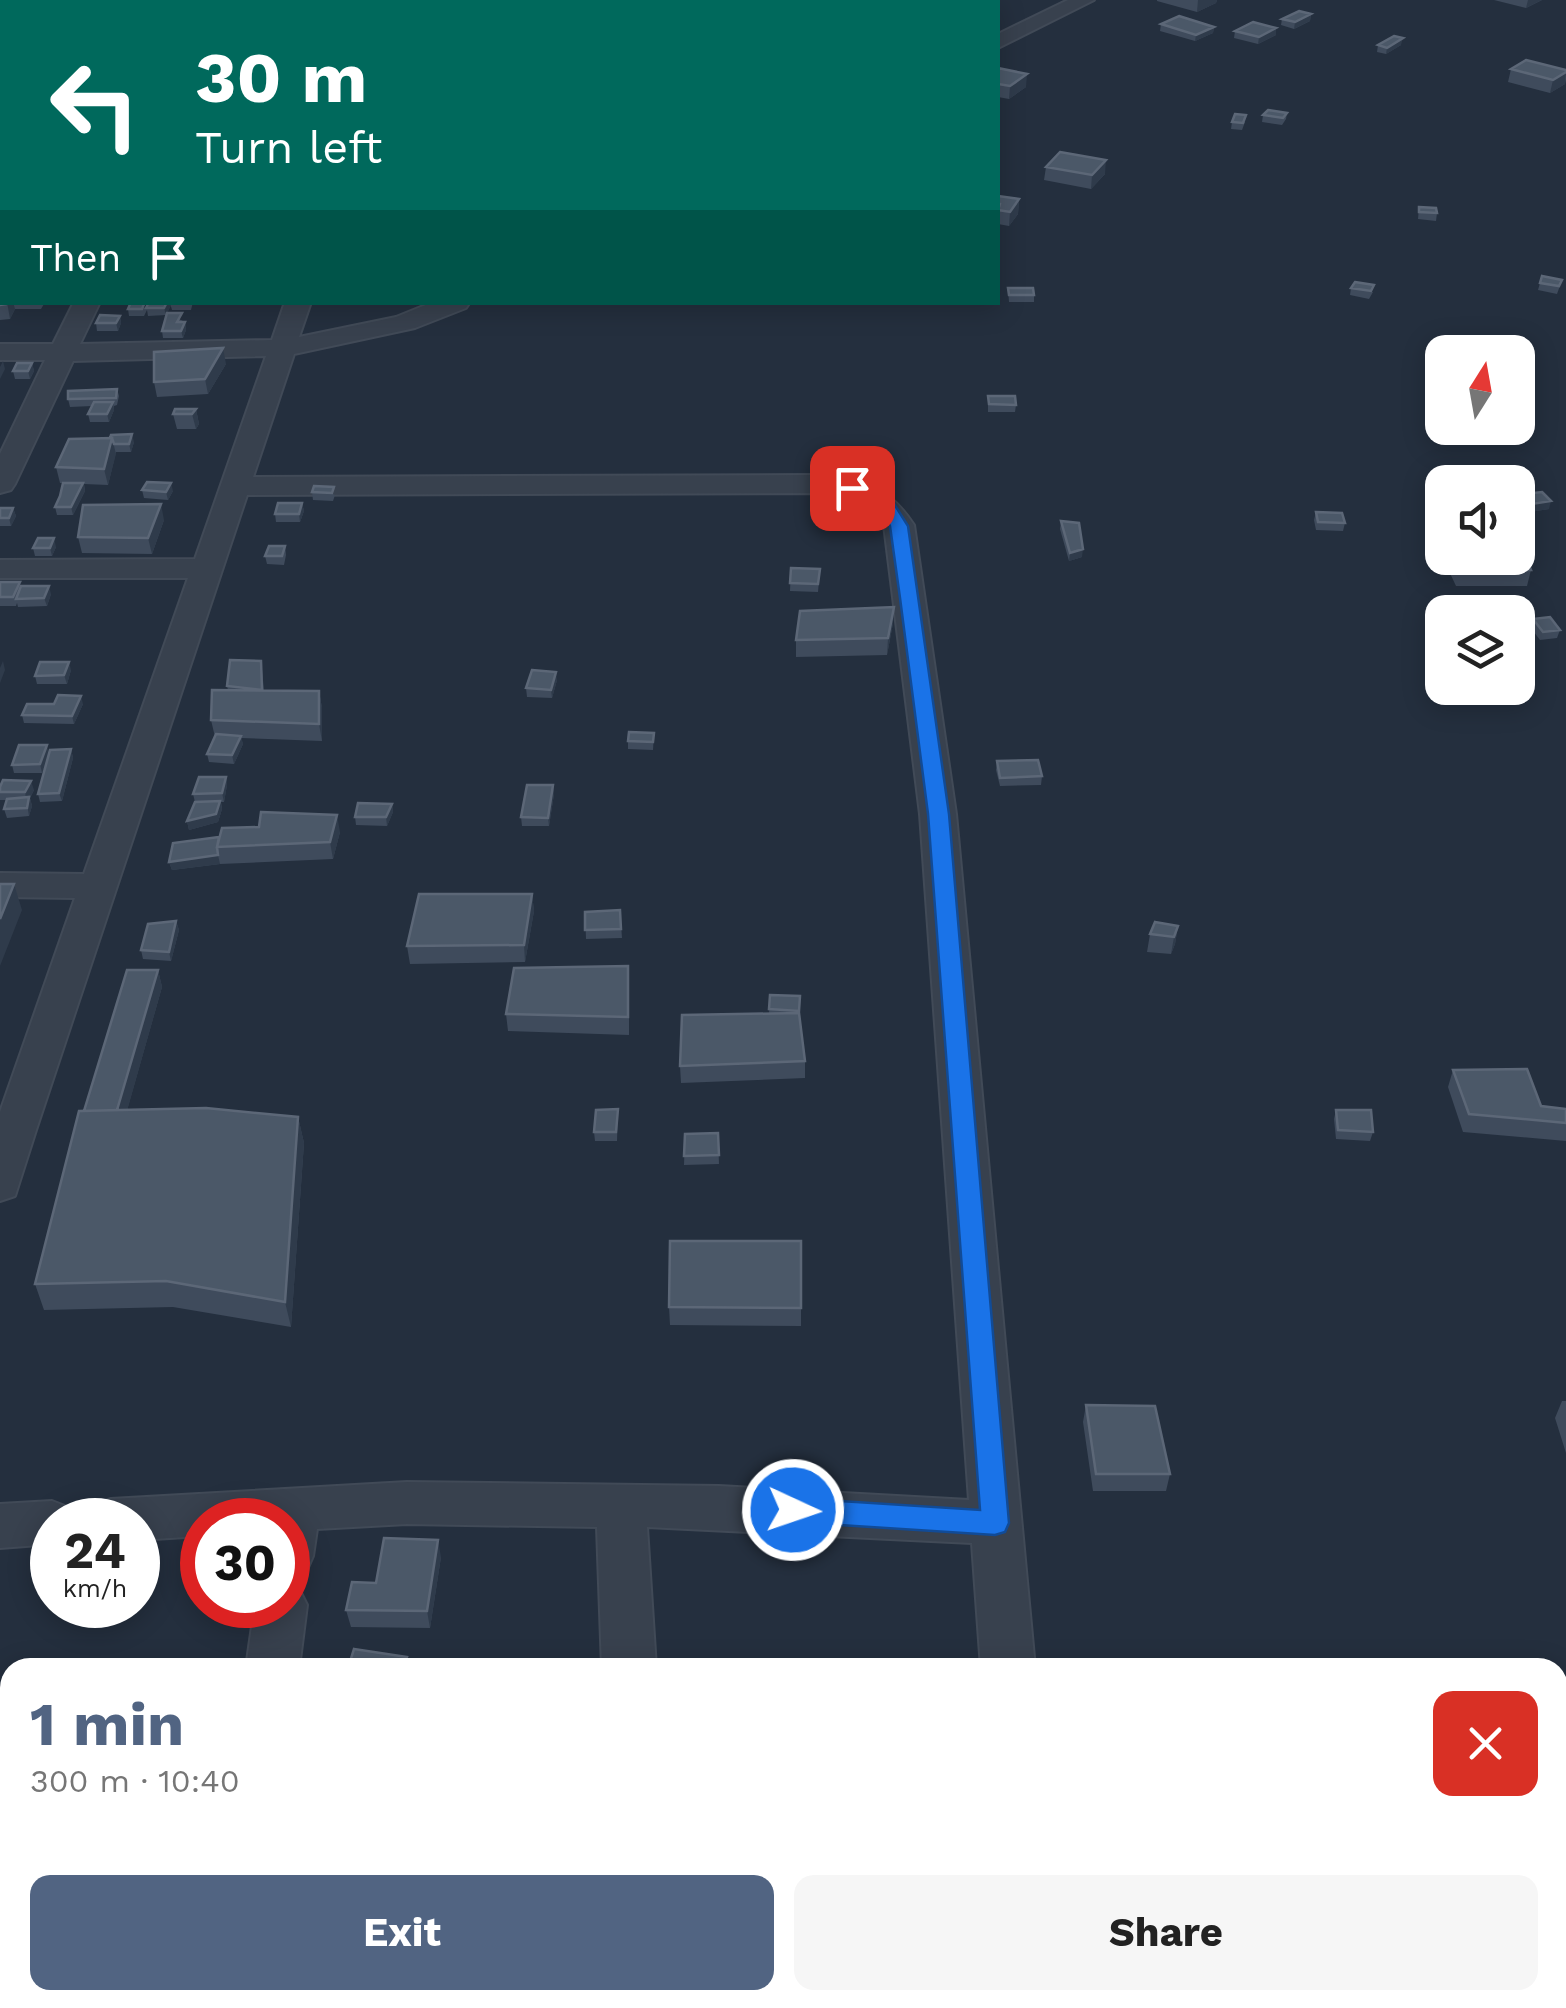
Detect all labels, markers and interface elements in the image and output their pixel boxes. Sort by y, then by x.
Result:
text: 30 m [195,37,367,119]
icon: left [30,40,160,170]
text: Turn left [195,121,382,174]
icon: arrive [141,230,196,285]
text: Then [30,236,121,280]
north arrow [1425,335,1535,445]
map controls [1425,335,1535,705]
pin [810,446,895,531]
icon: arrive [825,461,880,516]
button: sound [1425,465,1535,575]
button: layers [1425,595,1535,705]
position arrow [741,1458,845,1562]
speed limit sign: 30 [180,1498,310,1628]
text: 24 [64,1521,126,1580]
text: km/h [63,1574,127,1603]
text: 1 min [30,1689,184,1760]
button: close [1433,1691,1538,1796]
text: 300 m · 10:40 [30,1762,240,1800]
button: Exit [30,1875,774,1990]
button: Share [794,1875,1538,1990]

